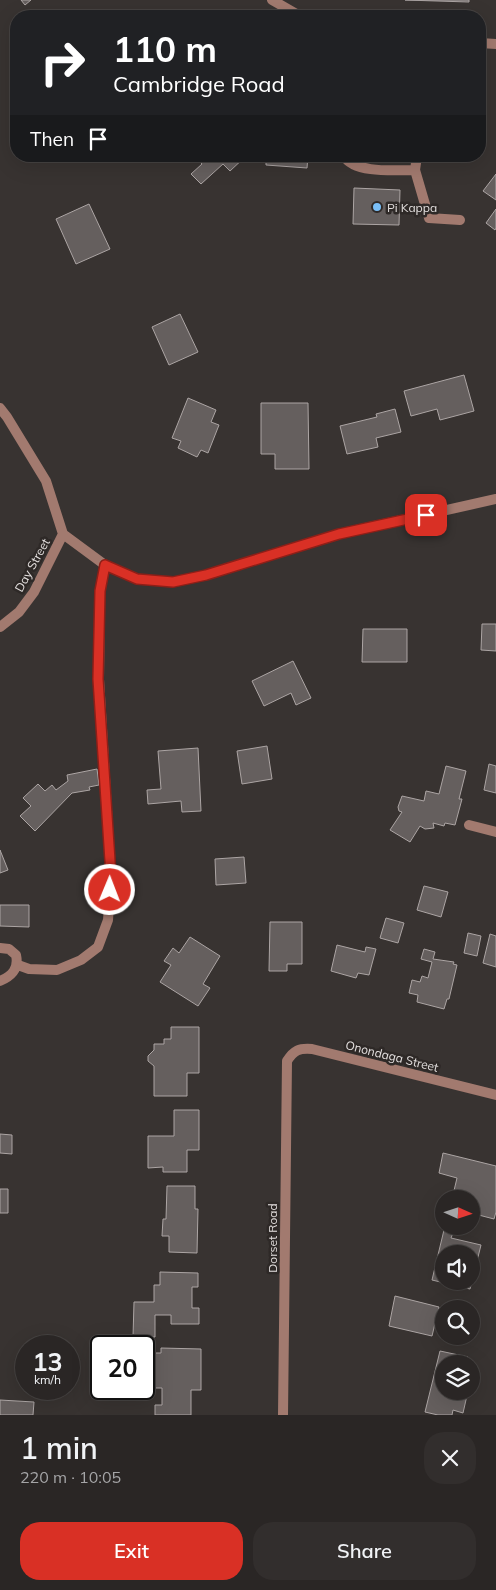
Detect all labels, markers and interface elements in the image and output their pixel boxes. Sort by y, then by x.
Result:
text: 110 m [113,27,217,71]
icon: right [30,30,95,95]
text: Cambridge Road [113,70,285,98]
icon: arrive [84,125,112,153]
text: Then [30,127,74,151]
place label: Pi Kappa [387,200,437,215]
marker: Pi Kappa [371,201,383,213]
pin [405,494,447,536]
icon: arrive [412,501,440,529]
street label: Day Street [11,536,53,594]
position arrow [83,863,135,915]
street label: Onondaga Street [344,1037,440,1075]
north arrow [435,1190,480,1235]
map controls [435,1190,480,1400]
street label: Dorset Road [265,1203,280,1273]
button: sound [435,1245,480,1290]
button: search [435,1300,480,1345]
speed limit sign: 20 [90,1335,155,1400]
text: 13 [32,1346,63,1377]
button: layers [435,1355,480,1400]
text: km/h [34,1372,61,1387]
text: 1 min [20,1429,98,1467]
button: close [424,1432,476,1484]
text: 220 m · 10:05 [20,1467,121,1487]
button: Exit [20,1522,243,1580]
button: Share [253,1522,476,1580]

